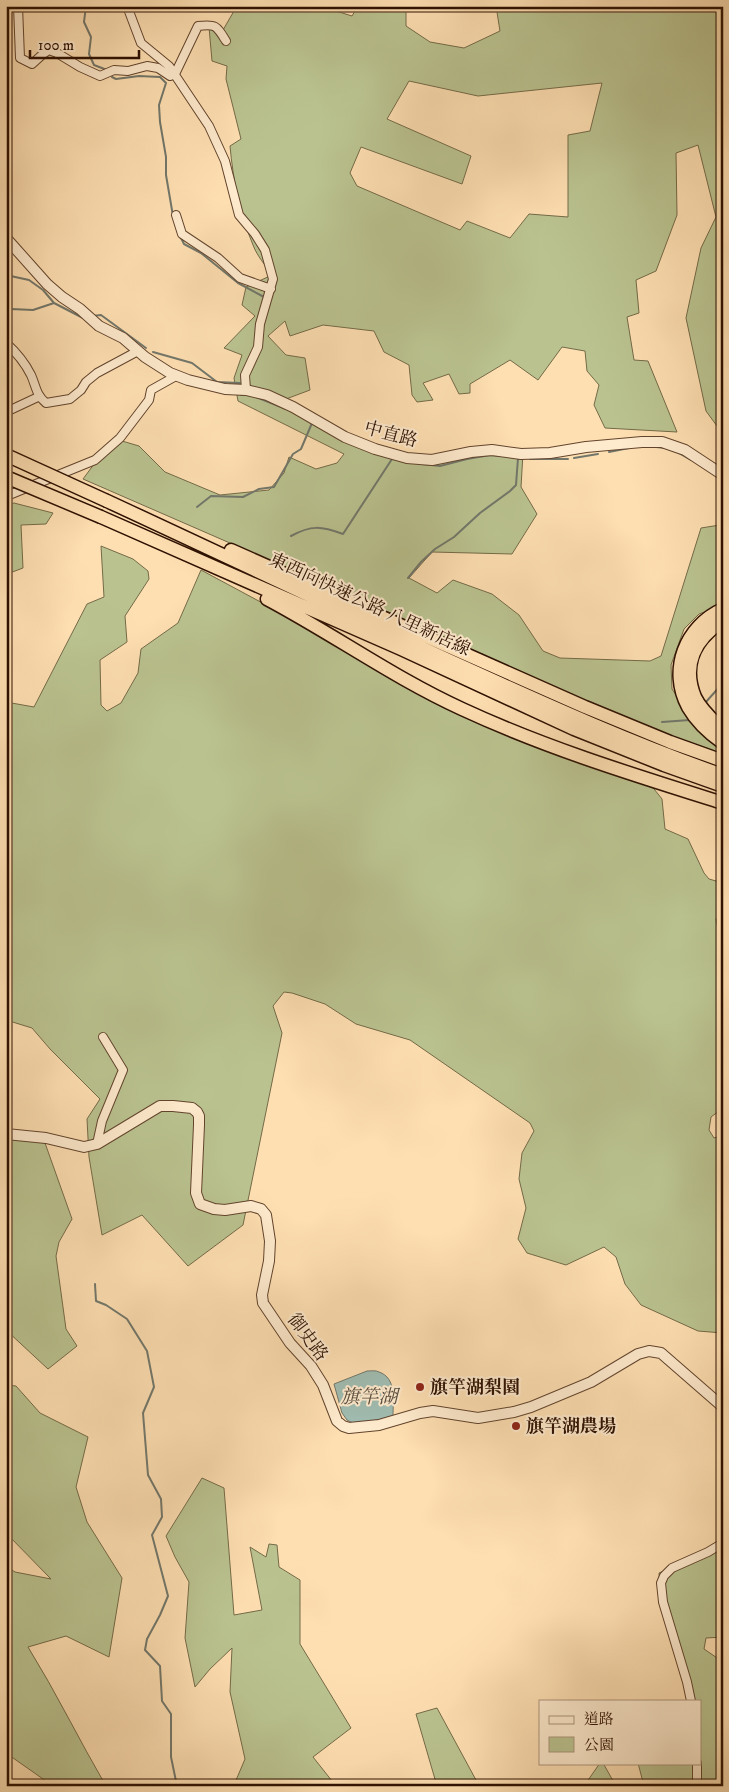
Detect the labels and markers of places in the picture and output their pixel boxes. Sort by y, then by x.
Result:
place label: 旗竿湖梨園 [430,1377,520,1399]
marker: 旗竿湖梨園 [414,1381,426,1393]
place label: 旗竿湖農場 [526,1416,616,1438]
marker: 旗竿湖農場 [510,1420,522,1432]

